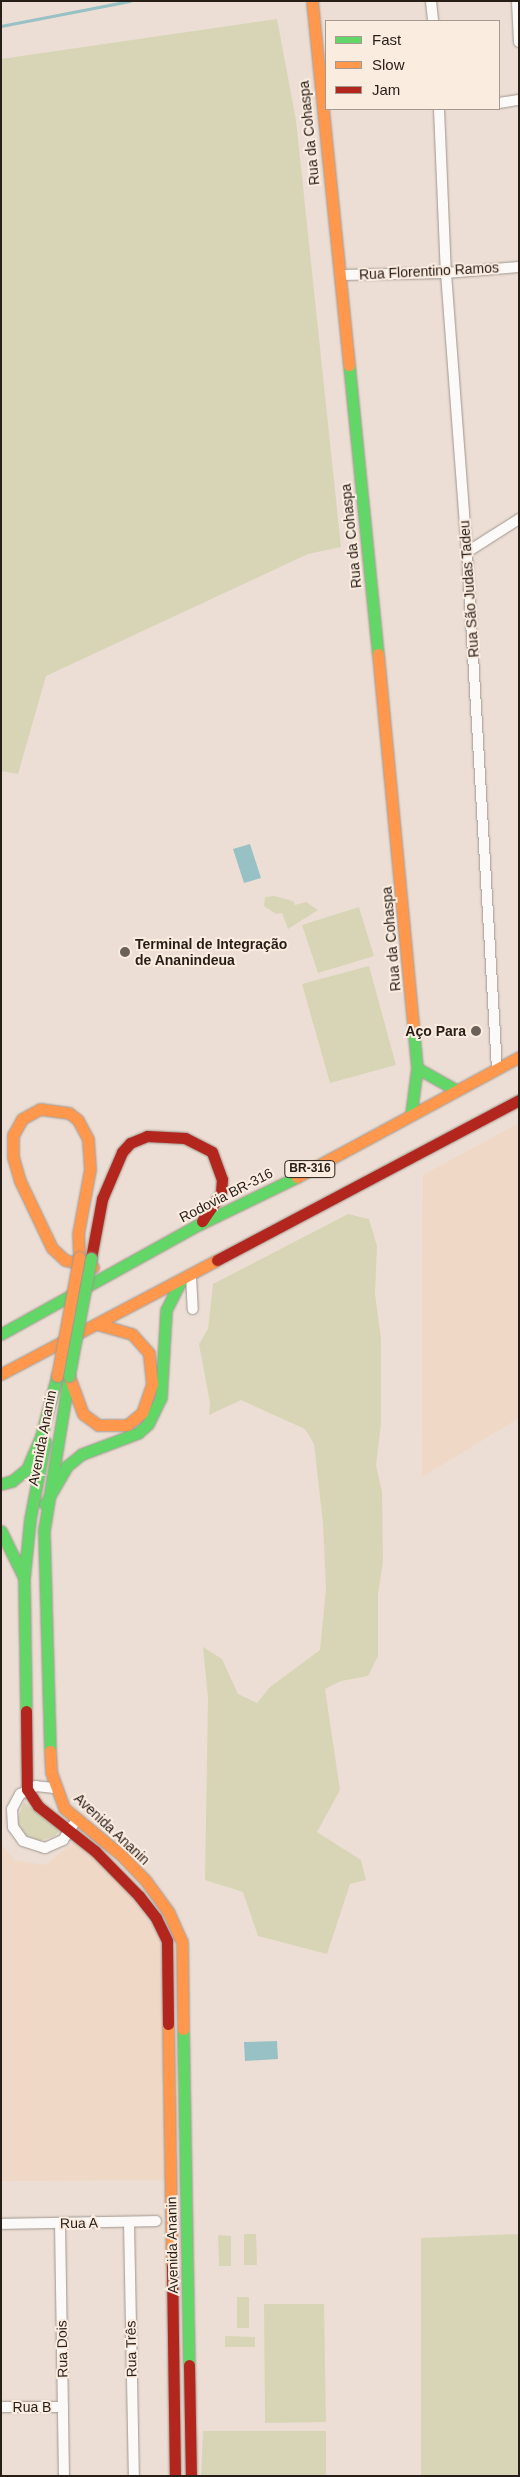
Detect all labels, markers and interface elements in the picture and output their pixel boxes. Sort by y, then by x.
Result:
legend [325,20,500,110]
text: Fast [372,31,401,48]
text: Slow [372,56,405,73]
street label: Rua da Cohaspa [295,80,323,186]
text: Jam [372,81,400,98]
street label: Rua Florentino Ramos [359,259,499,283]
street label: Rua da Cohaspa [337,483,365,589]
street label: Rua São Judas Tadeu [456,520,482,658]
street label: Rua da Cohaspa [378,886,404,992]
place label: Terminal de Integração de Ananindeua [135,936,287,969]
marker: Terminal de Integração de Ananindeua [119,946,131,958]
place label: Aço Para [405,1023,466,1039]
marker: Aço Para [470,1025,482,1037]
road number: BR-316 [284,1160,336,1178]
street label: Rodovia BR-316 [176,1164,276,1226]
street label: Avenida Ananin [24,1388,60,1488]
street label: Avenida Ananin [70,1789,154,1869]
street label: Avenida Ananin [163,2196,181,2294]
street label: Rua A [59,2214,99,2232]
street label: Rua Dois [53,2320,71,2378]
street label: Rua Três [122,2320,140,2378]
street label: Rua B [13,2399,51,2415]

